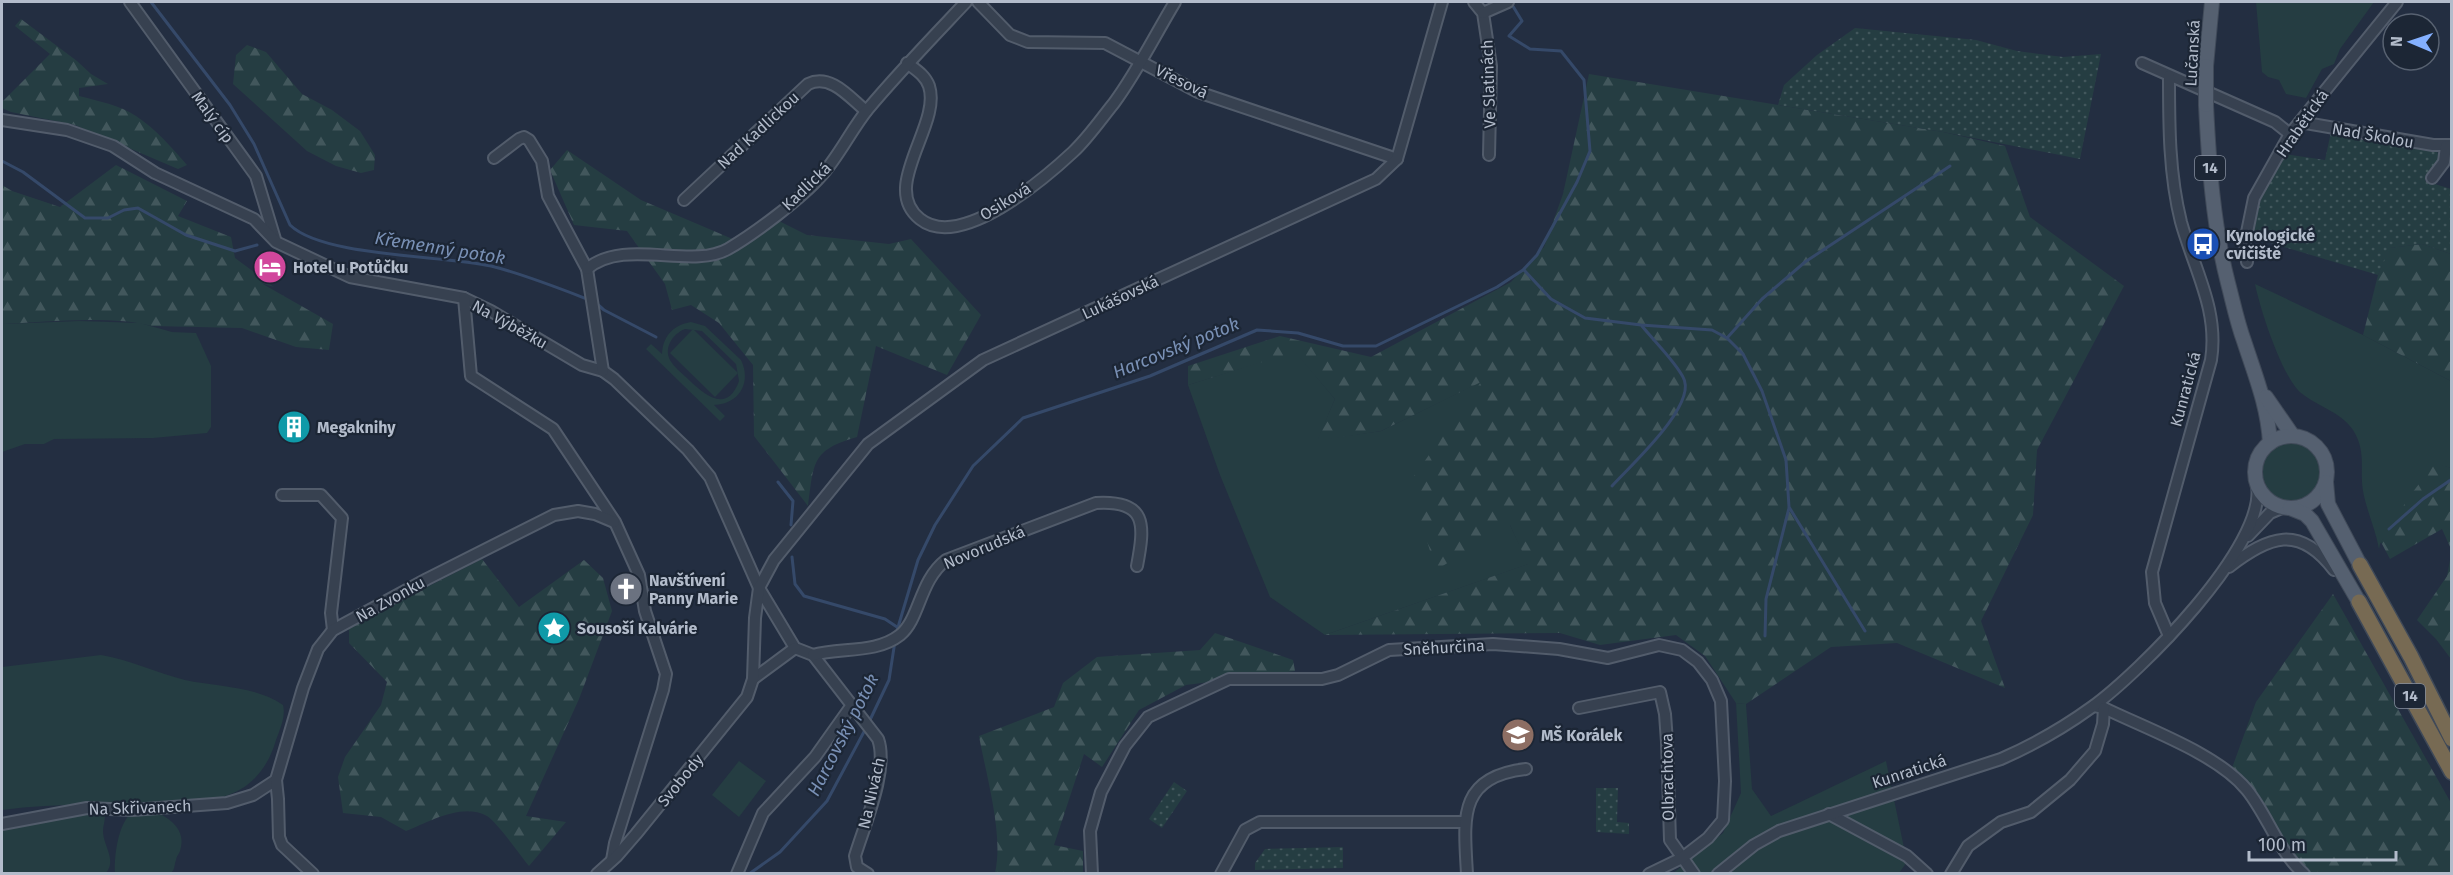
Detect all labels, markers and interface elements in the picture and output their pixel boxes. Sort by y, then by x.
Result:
north arrow [2381,12,2441,72]
street label: Lučanská [2181,19,2204,87]
text: N [2387,36,2406,47]
street label: Ve Slatinách [1477,39,1500,129]
street label: Vřesová [1152,61,1211,102]
street label: Hrabětická [2272,86,2333,161]
street label: Malý cíp [187,88,238,147]
street label: Nad Kadlickou [714,88,803,173]
street label: Nad Školou [2330,118,2416,152]
road number: 14 [2195,156,2225,180]
street label: Kadlická [778,158,835,214]
street label: Osiková [976,178,1034,225]
bus stop icon: Kynologické cvičiště [2185,226,2221,262]
place label: Kynologické cvičiště [2226,226,2315,263]
water label: Křemenný potok [373,227,507,269]
hotel icon: Hotel u Potůčku [252,249,288,285]
place label: Hotel u Potůčku [293,258,409,277]
street label: Lukášovská [1079,271,1161,323]
street label: Na Výběžku [469,296,551,353]
water label: Harcovský potok [1110,313,1243,383]
street label: Kunratická [2166,350,2205,429]
building icon: Megaknihy [276,409,312,445]
place label: Megaknihy [317,418,396,437]
street label: Novorudská [941,522,1028,573]
church icon: Navštívení Panny Marie [608,571,644,607]
place label: Navštívení Panny Marie [649,571,738,608]
street label: Na Zvonku [352,573,428,626]
place icon: Sousoší Kalvárie [536,610,572,646]
place label: Sousoší Kalvárie [577,619,697,638]
street label: Sněhurčina [1403,636,1485,659]
water label: Harcovský potok [803,670,883,800]
road number: 14 [2395,684,2425,708]
school or university icon: MŠ Korálek [1500,717,1536,753]
place label: MŠ Korálek [1541,725,1622,745]
street label: Olbrachtova [1657,733,1678,821]
street label: Svobody [653,750,707,810]
street label: Kunratická [1870,751,1949,792]
street label: Na Nivách [854,756,889,831]
street label: Na Skřivanech [88,796,192,819]
scale bar [2249,824,2396,862]
text: 100 m [2258,834,2306,856]

